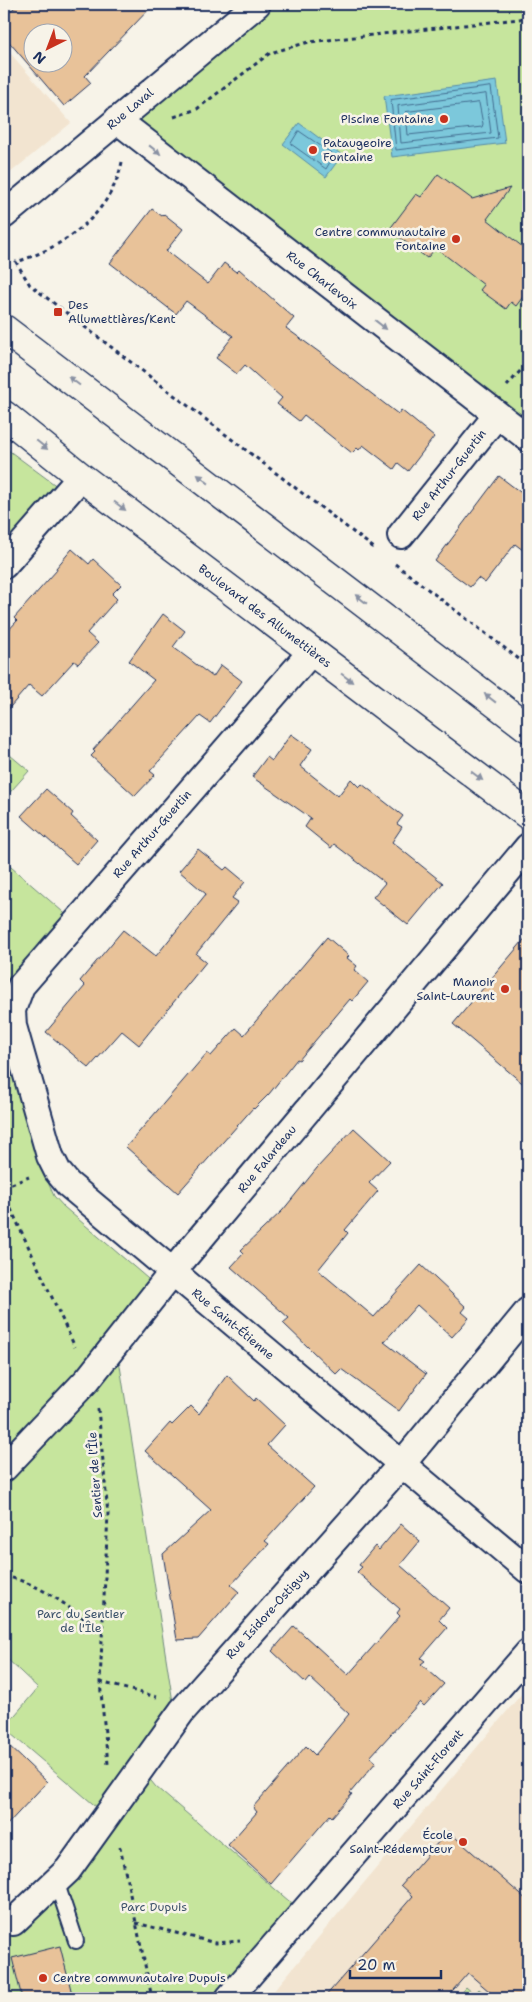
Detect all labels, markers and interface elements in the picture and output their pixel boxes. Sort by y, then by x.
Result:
north arrow [22,22,72,72]
text: N [29,47,49,68]
street label: Rue Laval [103,84,157,133]
place label: Piscine Fontaine [341,111,434,127]
marker: Piscine Fontaine [438,113,450,125]
place label: Pataugeoire Fontaine [323,135,392,165]
marker: Pataugeoire Fontaine [307,144,319,156]
one-way arrow [148,145,161,156]
place label: Centre communautaire Fontaine [315,224,446,254]
marker: Centre communautaire Fontaine [450,233,462,245]
street label: Rue Charlevoix [283,247,361,313]
place label: Des Allumettières/Kent [68,297,176,327]
marker: Des Allumettières/Kent [52,306,64,318]
one-way arrow [374,319,387,330]
one-way arrow [67,376,81,386]
street label: Rue Arthur-Guertin [408,426,490,524]
one-way arrow [35,440,48,451]
one-way arrow [197,474,210,485]
one-way arrow [113,501,126,512]
street label: Boulevard des Allumettières [195,561,335,671]
one-way arrow [355,594,368,605]
one-way arrow [340,673,354,683]
one-way arrow [484,693,497,704]
one-way arrow [470,771,484,781]
street label: Rue Arthur-Guertin [109,787,195,881]
place label: Manoir Saint-Laurent [417,974,495,1004]
marker: Manoir Saint-Laurent [499,983,511,995]
street label: Rue Falardeau [234,1122,300,1196]
street label: Rue Saint-Étienne [188,1285,278,1363]
street label: Sentier de l'Île [84,1431,106,1519]
street label: Rue Isidore-Ostiguy [222,1566,312,1662]
park label: Parc du Sentier de l'Île [37,1606,125,1636]
street label: Rue Saint-Florent [389,1726,467,1812]
place label: École Saint-Rédempteur [349,1827,453,1857]
marker: École Saint-Rédempteur [457,1836,469,1848]
park label: Parc Dupuis [121,1899,187,1915]
scale bar [350,1947,441,1979]
text: 20 m [357,1955,396,1975]
place label: Centre communautaire Dupuis [53,1970,226,1986]
marker: Centre communautaire Dupuis [37,1972,49,1984]

